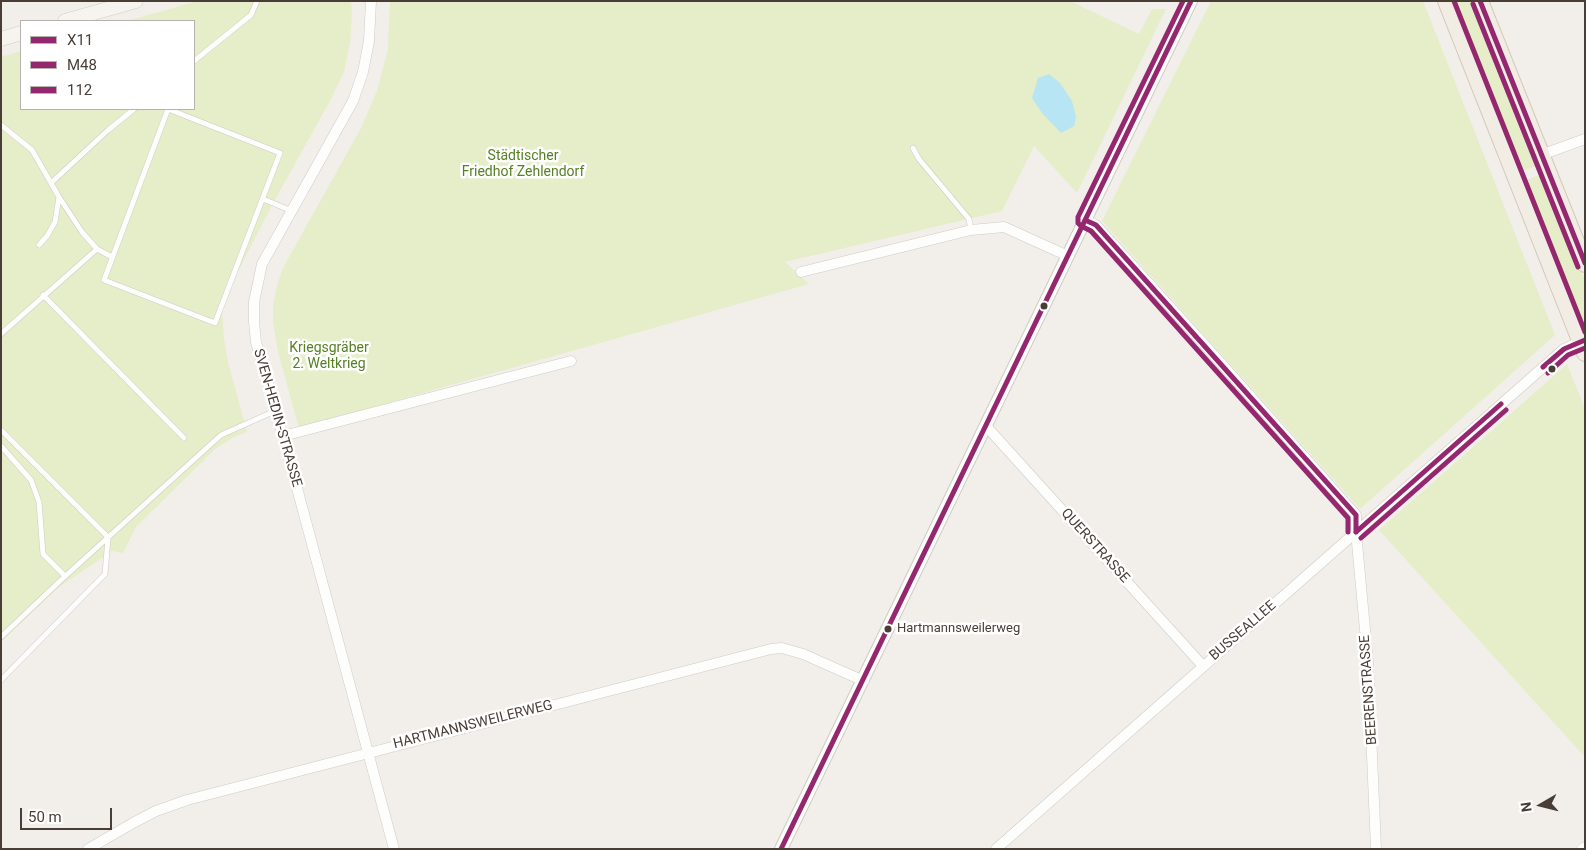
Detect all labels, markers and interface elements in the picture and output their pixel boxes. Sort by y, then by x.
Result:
legend [20,20,195,110]
text: X11 [67,31,93,49]
text: M48 [67,56,97,74]
text: 112 [67,81,92,99]
park label: Städtischer Friedhof Zehlendorf [462,148,584,180]
unlabelled marker [1039,301,1049,311]
park label: Kriegsgräber 2. Weltkrieg [289,340,369,372]
street label: SVEN-HEDIN-STRASSE [249,347,305,489]
unlabelled marker [1547,364,1557,374]
street label: QUERSTRASSE [1057,505,1133,587]
street label: BUSSEALLEE [1206,598,1280,664]
place label: Hartmannsweilerweg [897,621,1020,637]
marker: Hartmannsweilerweg [883,624,893,634]
street label: BEERENSTRASSE [1357,634,1381,746]
street label: HARTMANNSWEILERWEG [392,697,554,753]
north arrow [1516,780,1566,830]
scale bar [22,798,115,830]
text: N [1518,801,1535,813]
text: 50 m [28,808,62,826]

